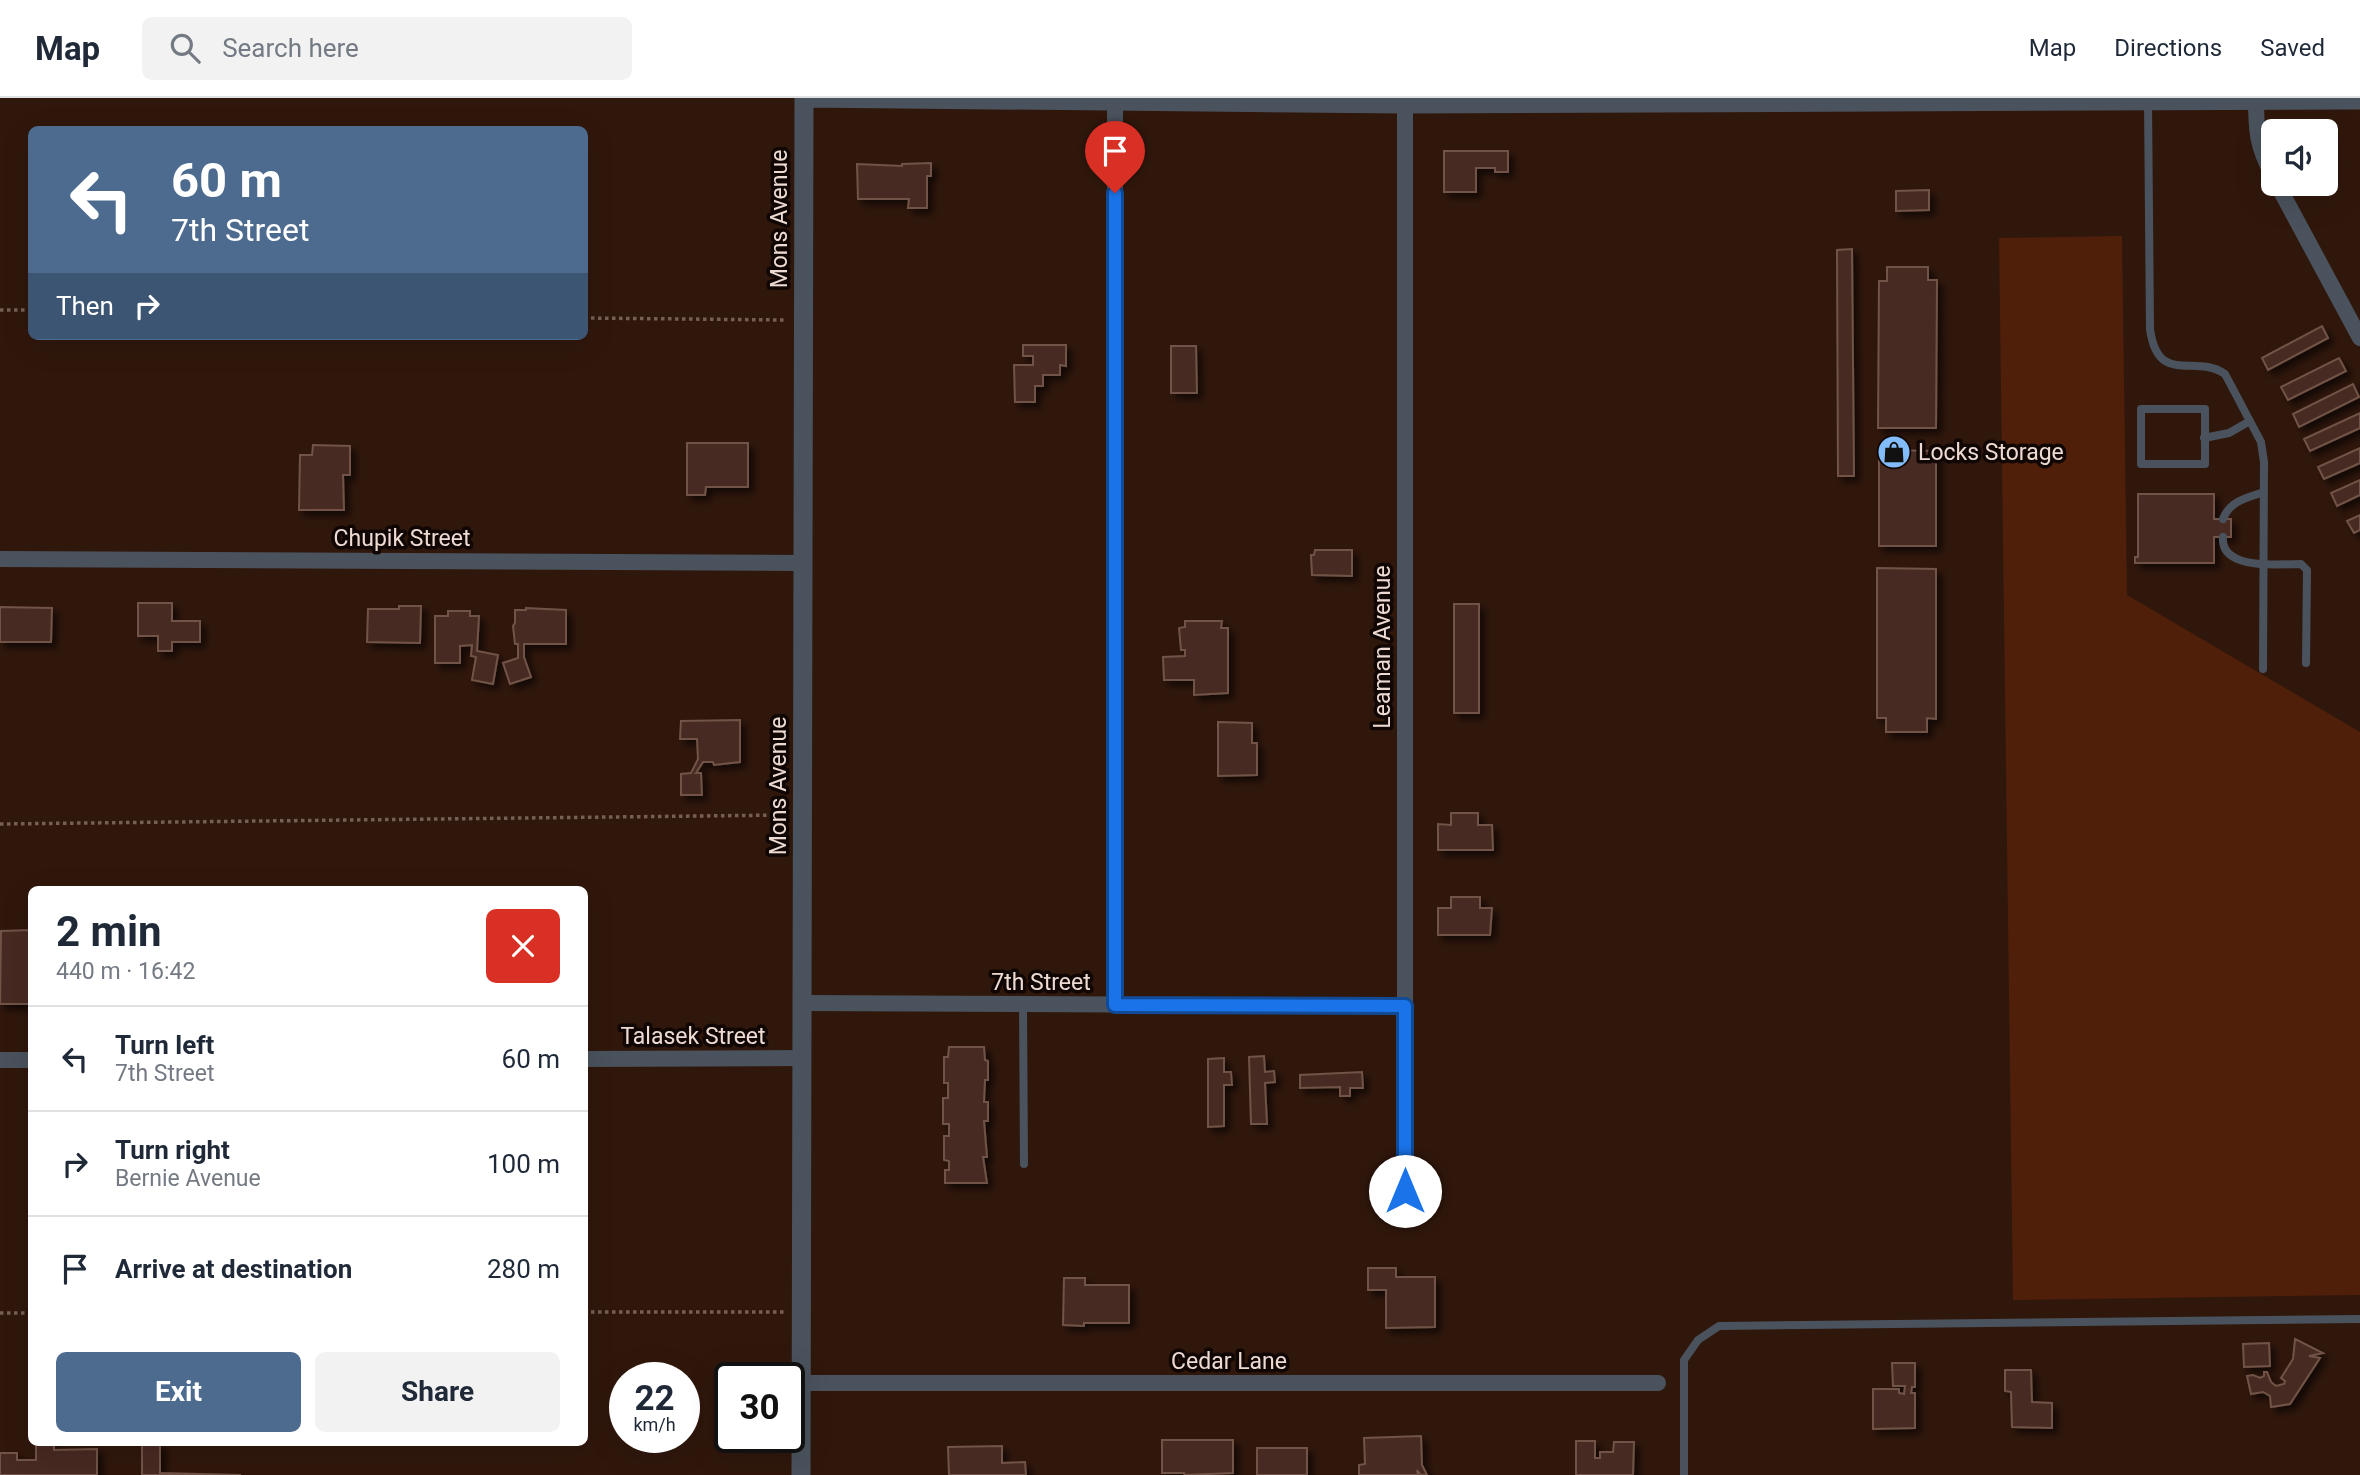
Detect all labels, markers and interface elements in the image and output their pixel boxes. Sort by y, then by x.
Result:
search box [142,17,632,80]
text: Map [35,29,100,68]
icon: search [166,29,204,67]
text: Search here [222,33,359,63]
text: Map [2029,34,2076,62]
text: Directions [2114,34,2222,62]
text: Saved [2260,34,2325,62]
map controls [2261,119,2338,196]
button: sound [2261,119,2338,196]
pin [1085,121,1145,193]
icon: arrive [1096,132,1134,170]
street label: Mons Avenue [766,150,793,288]
text: 60 m [171,152,282,209]
icon: left [56,154,147,245]
text: 7th Street [171,211,309,249]
icon: right [128,287,166,325]
text: Then [56,291,114,321]
shop icon: Locks Storage [1875,433,1913,471]
place label: Locks Storage [1918,439,2064,466]
street label: Chupik Street [334,525,470,552]
street label: Leaman Avenue [1369,565,1396,729]
street label: Mons Avenue [765,717,792,855]
text: 2 min [56,907,162,956]
button: close [486,909,560,983]
text: 440 m · 16:42 [56,958,195,985]
street label: 7th Street [991,969,1091,996]
street label: Talasek Street [620,1023,766,1050]
text: Turn left [115,1030,214,1060]
icon: left [56,1040,94,1078]
text: 60 m [502,1044,560,1074]
text: 7th Street [115,1060,215,1087]
text: Turn right [115,1135,230,1165]
icon: right [56,1145,94,1183]
text: 100 m [487,1149,560,1179]
position arrow [1368,1154,1442,1228]
text: Bernie Avenue [115,1165,261,1192]
icon: arrive [56,1250,94,1288]
text: Arrive at destination [115,1254,352,1284]
text: 280 m [487,1254,560,1284]
street label: Cedar Lane [1171,1348,1287,1375]
button: Exit [56,1352,301,1432]
button: Share [315,1352,560,1432]
speed limit sign: 30 [714,1362,805,1453]
text: 22 [634,1378,675,1419]
text: km/h [633,1414,676,1435]

